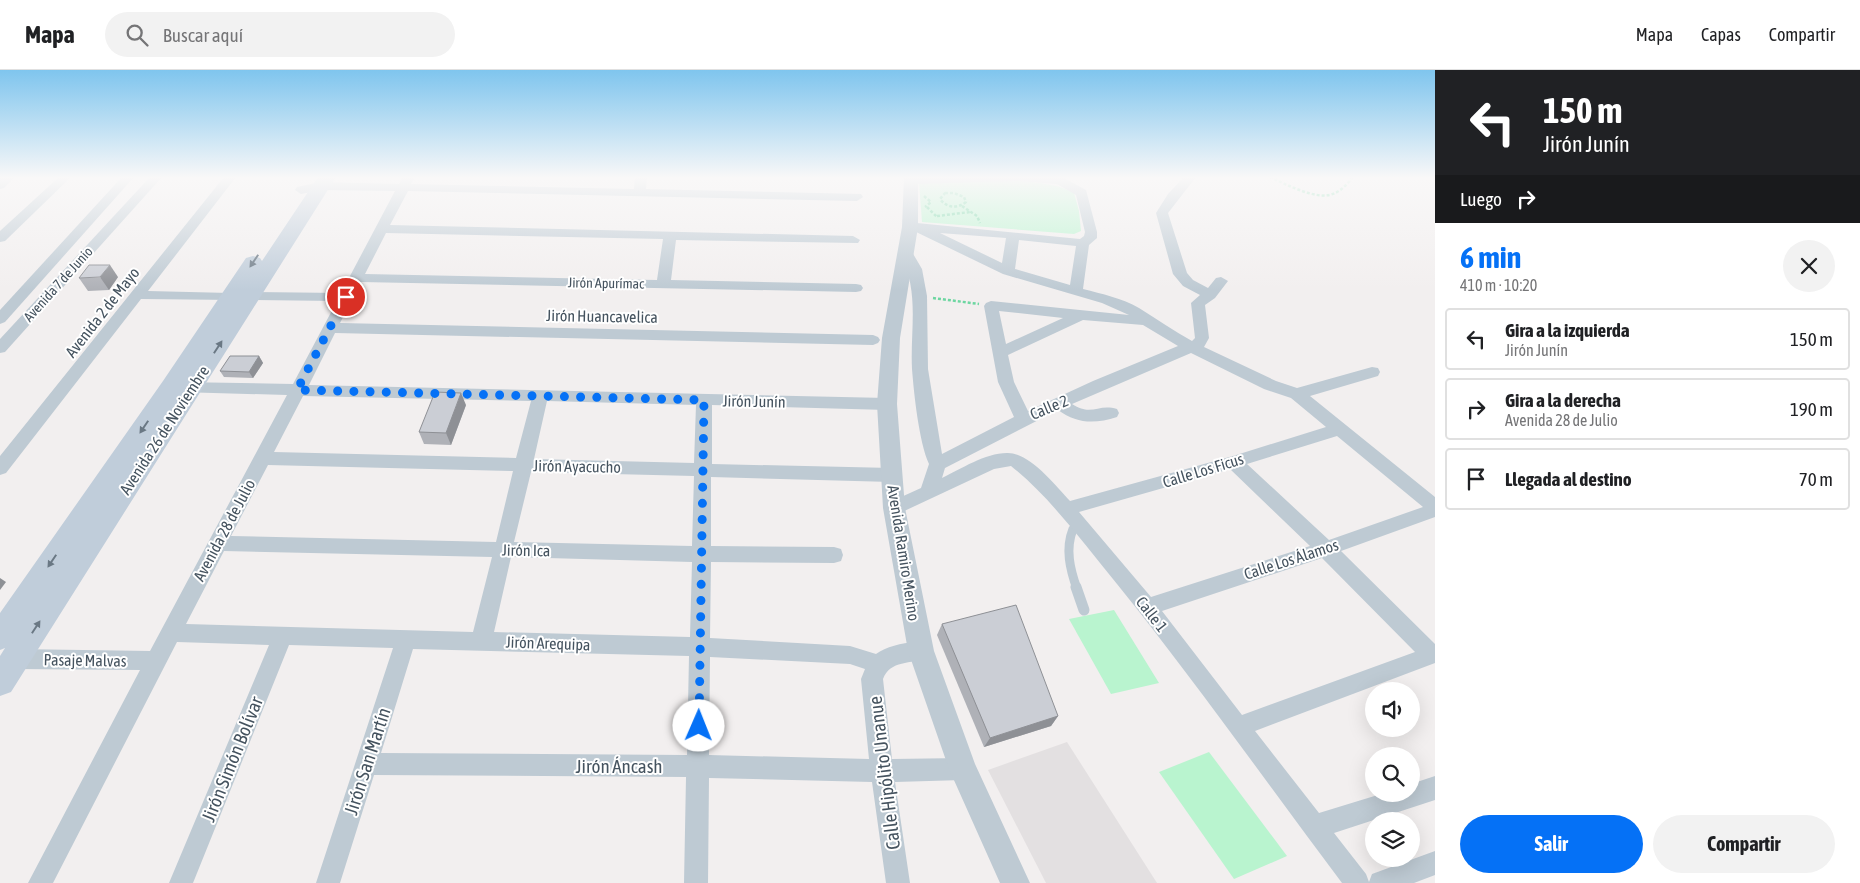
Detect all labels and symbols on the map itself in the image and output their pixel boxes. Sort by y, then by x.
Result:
street label: Avenida 7 de Junio [20,243,96,325]
one-way arrow [249,254,259,267]
street label: Avenida 2 de Mayo [61,263,143,361]
street label: Jirón Apurímac [568,274,645,292]
pin [325,276,367,318]
street label: Jirón Huancavelica [546,306,658,326]
one-way arrow [214,340,223,353]
street label: Avenida 26 de Noviembre [116,362,212,498]
street label: Jirón Junín [722,391,786,411]
street label: Calle 2 [1027,391,1071,423]
one-way arrow [139,420,149,434]
street label: Calle Los Ficus [1160,449,1246,491]
street label: Jirón Ayacucho [533,456,621,477]
street label: Avenida 28 de Julio [190,476,258,584]
street label: Avenida Ramiro Merino [884,484,924,622]
street label: Calle Los Álamos [1242,535,1341,583]
street label: Jirón Ica [502,541,550,559]
one-way arrow [47,554,57,568]
street label: Calle 1 [1133,593,1171,635]
one-way arrow [31,620,41,634]
street label: Jirón Arequipa [505,633,591,654]
street label: Pasaje Malvas [43,650,127,671]
street label: Jirón Simón Bolívar [197,693,267,825]
street label: Calle Hipólito Unanue [864,695,904,851]
position arrow [672,699,724,751]
street label: Jirón San Martín [339,705,395,817]
street label: Jirón Áncash [575,755,663,777]

